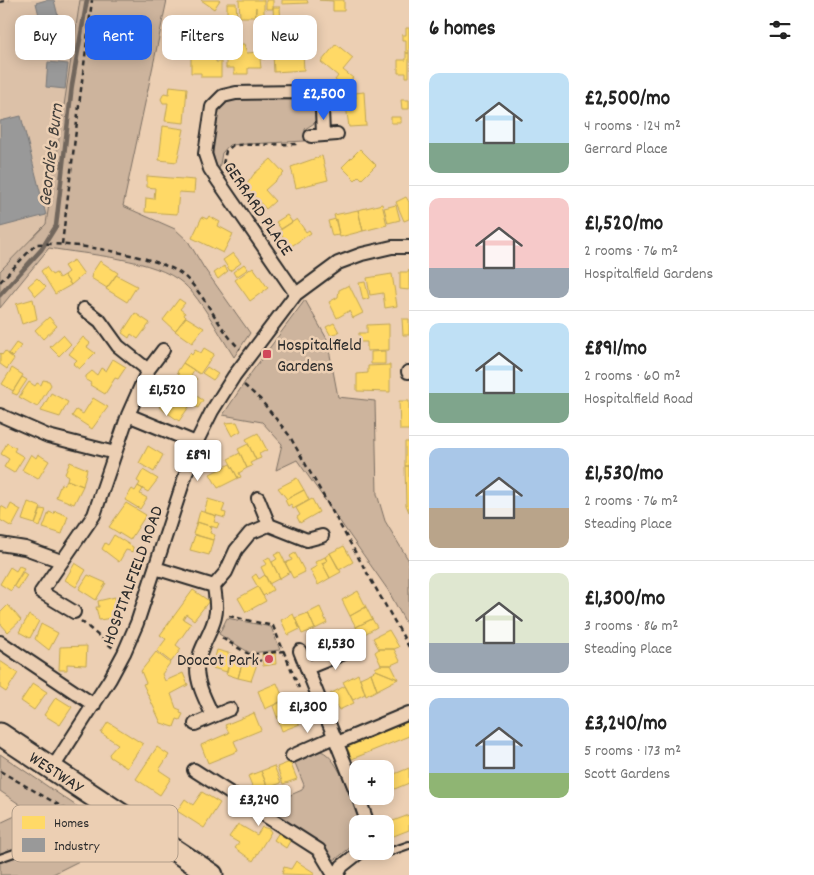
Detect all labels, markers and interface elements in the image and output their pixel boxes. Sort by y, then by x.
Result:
chip: Buy [15,15,75,60]
chip: Rent [85,15,152,60]
chip: Filters [162,15,243,60]
chip: New [253,15,317,60]
text: 6 homes [429,15,496,45]
icon: filters [766,16,794,44]
pin: £2,500 [283,78,365,121]
text: £2,500 [303,83,345,106]
text: £2,500/mo [584,85,670,115]
icon: home [469,93,529,153]
water label: Geordie's Burn [33,101,72,208]
text: 4 rooms · 124 m² [584,115,681,138]
text: Gerrard Place [584,138,668,161]
street label: GERRARD PLACE [216,157,298,262]
text: £1,520/mo [584,210,663,240]
icon: home [469,218,529,278]
text: 2 rooms · 76 m² [584,240,678,263]
text: Hospitalfield Gardens [584,263,713,286]
place label: Hospitalfield Gardens [277,334,362,380]
text: £891/mo [584,335,647,365]
icon: home [469,343,529,403]
marker: Hospitalfield Gardens [261,348,273,360]
text: 2 rooms · 60 m² [584,365,681,388]
pin: £1,520 [126,374,208,417]
text: £1,520 [148,379,186,402]
text: Hospitalfield Road [584,388,693,411]
pin: £891 [168,440,228,482]
text: £891 [185,444,211,467]
text: £1,530/mo [584,460,663,490]
icon: home [469,468,529,528]
text: 2 rooms · 76 m² [584,490,678,513]
street label: HOSPITALFIELD ROAD [98,503,171,649]
text: Steading Place [584,513,672,536]
text: £1,300/mo [584,585,665,615]
icon: home [469,593,529,653]
text: 3 rooms · 86 m² [584,615,678,638]
pin: £1,530 [295,628,377,671]
text: £1,530 [317,633,355,656]
text: Steading Place [584,638,672,661]
place label: Doocot Park [177,649,259,674]
marker: Doocot Park [263,653,275,665]
pin: £1,300 [267,692,349,734]
text: £1,300 [288,696,328,719]
text: £3,240/mo [584,710,667,740]
icon: home [469,718,529,778]
text: 5 rooms · 173 m² [584,740,681,763]
street label: WESTWAY [23,747,88,802]
map controls [349,760,394,860]
button: + [349,760,394,805]
text: Scott Gardens [584,763,670,786]
pin: £3,240 [218,784,300,827]
text: £3,240 [239,789,279,812]
legend [12,805,178,862]
text: Homes [54,814,89,834]
button: − [349,815,394,860]
text: Industry [54,837,100,857]

